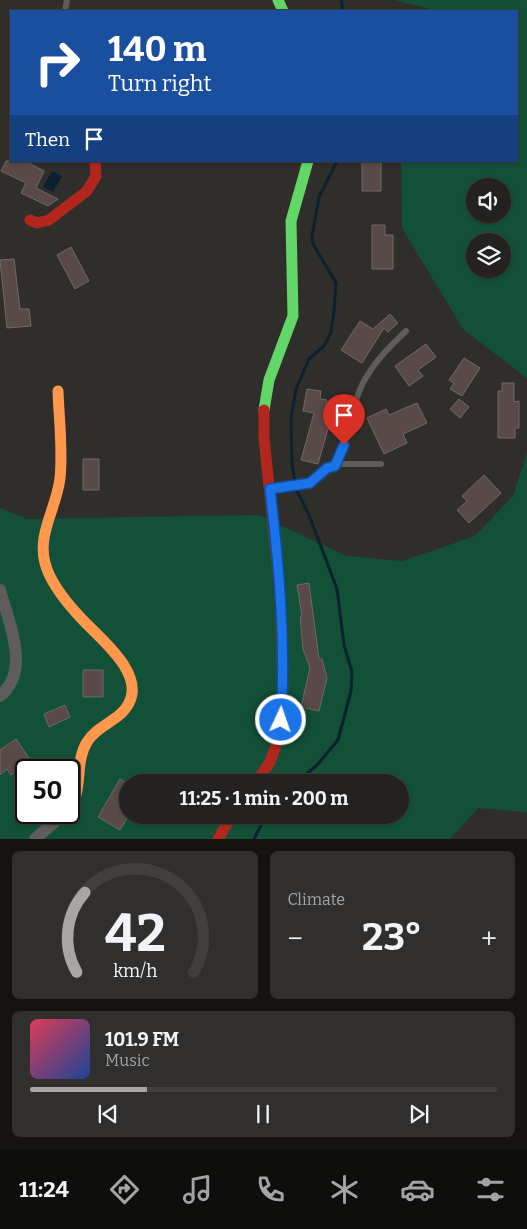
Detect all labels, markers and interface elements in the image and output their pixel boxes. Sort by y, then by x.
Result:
text: 140 m [108,28,206,70]
icon: right [25,30,90,95]
text: Turn right [108,70,211,97]
icon: arrive [80,125,108,153]
text: Then [25,128,70,151]
map controls [466,178,511,278]
button: sound [466,178,511,223]
button: layers [466,233,511,278]
pin [323,394,365,445]
icon: arrive [330,401,358,429]
position arrow [254,693,306,745]
speed limit sign: 50 [15,759,80,824]
text: 11:25 · 1 min · 200 m [180,787,348,810]
text: Climate [288,890,345,909]
text: 42 [104,902,165,965]
text: 23° [362,914,422,960]
text: − [288,922,303,955]
text: + [481,922,497,955]
text: km/h [113,960,157,982]
text: 101.9 FM [105,1028,179,1051]
text: Music [105,1051,150,1070]
icon: previous [94,1100,122,1128]
icon: pause [249,1100,277,1128]
icon: next [405,1100,433,1128]
icon: directions [107,1172,142,1207]
icon: music [180,1172,215,1207]
icon: phone [253,1172,288,1207]
icon: climate [327,1172,362,1207]
icon: car [400,1172,435,1207]
icon: filters [473,1172,508,1207]
text: 11:24 [19,1176,69,1203]

